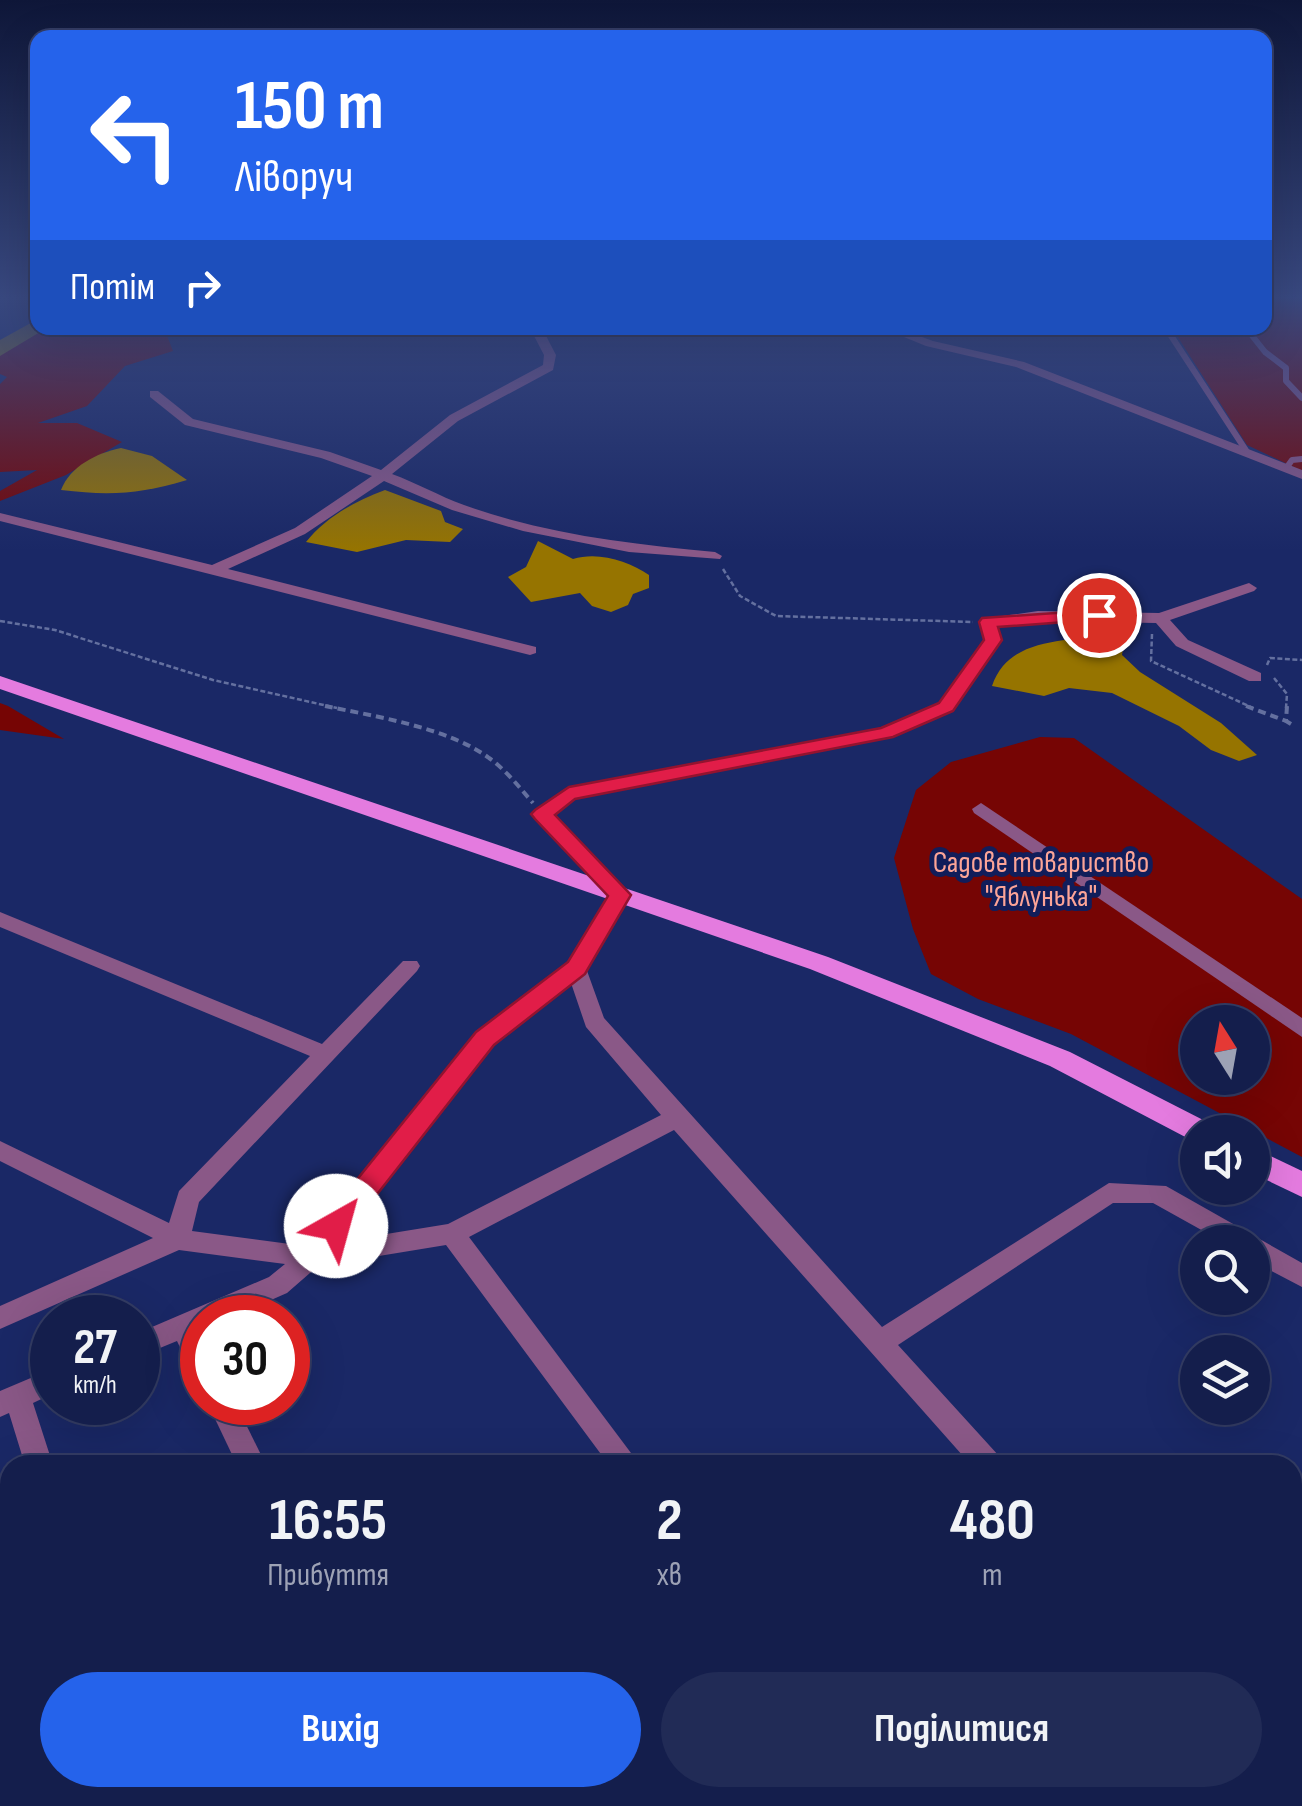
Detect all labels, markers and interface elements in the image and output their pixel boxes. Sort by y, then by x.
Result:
text: 150 m [235,65,384,149]
icon: left [70,70,200,200]
text: Ліворуч [235,150,353,205]
icon: right [175,260,230,315]
text: Потім [70,265,155,310]
pin [1057,573,1142,658]
icon: arrive [1072,588,1127,643]
park label: Садове товариство "Яблунька" [933,845,1149,915]
north arrow [1180,1005,1270,1095]
map controls [1180,1005,1270,1425]
button: sound [1180,1115,1270,1205]
position arrow [284,1174,388,1278]
button: search [1180,1225,1270,1315]
speed limit sign: 30 [180,1295,310,1425]
text: 27 [73,1318,117,1378]
button: layers [1180,1335,1270,1425]
text: km/h [73,1370,117,1401]
text: 16:55 [269,1485,387,1557]
text: 2 [656,1485,683,1557]
text: 480 [950,1485,1035,1557]
text: Прибуття [267,1556,389,1595]
text: хв [657,1556,682,1595]
text: m [982,1556,1003,1595]
button: Вихід [40,1672,641,1787]
button: Поділитися [661,1672,1262,1787]

